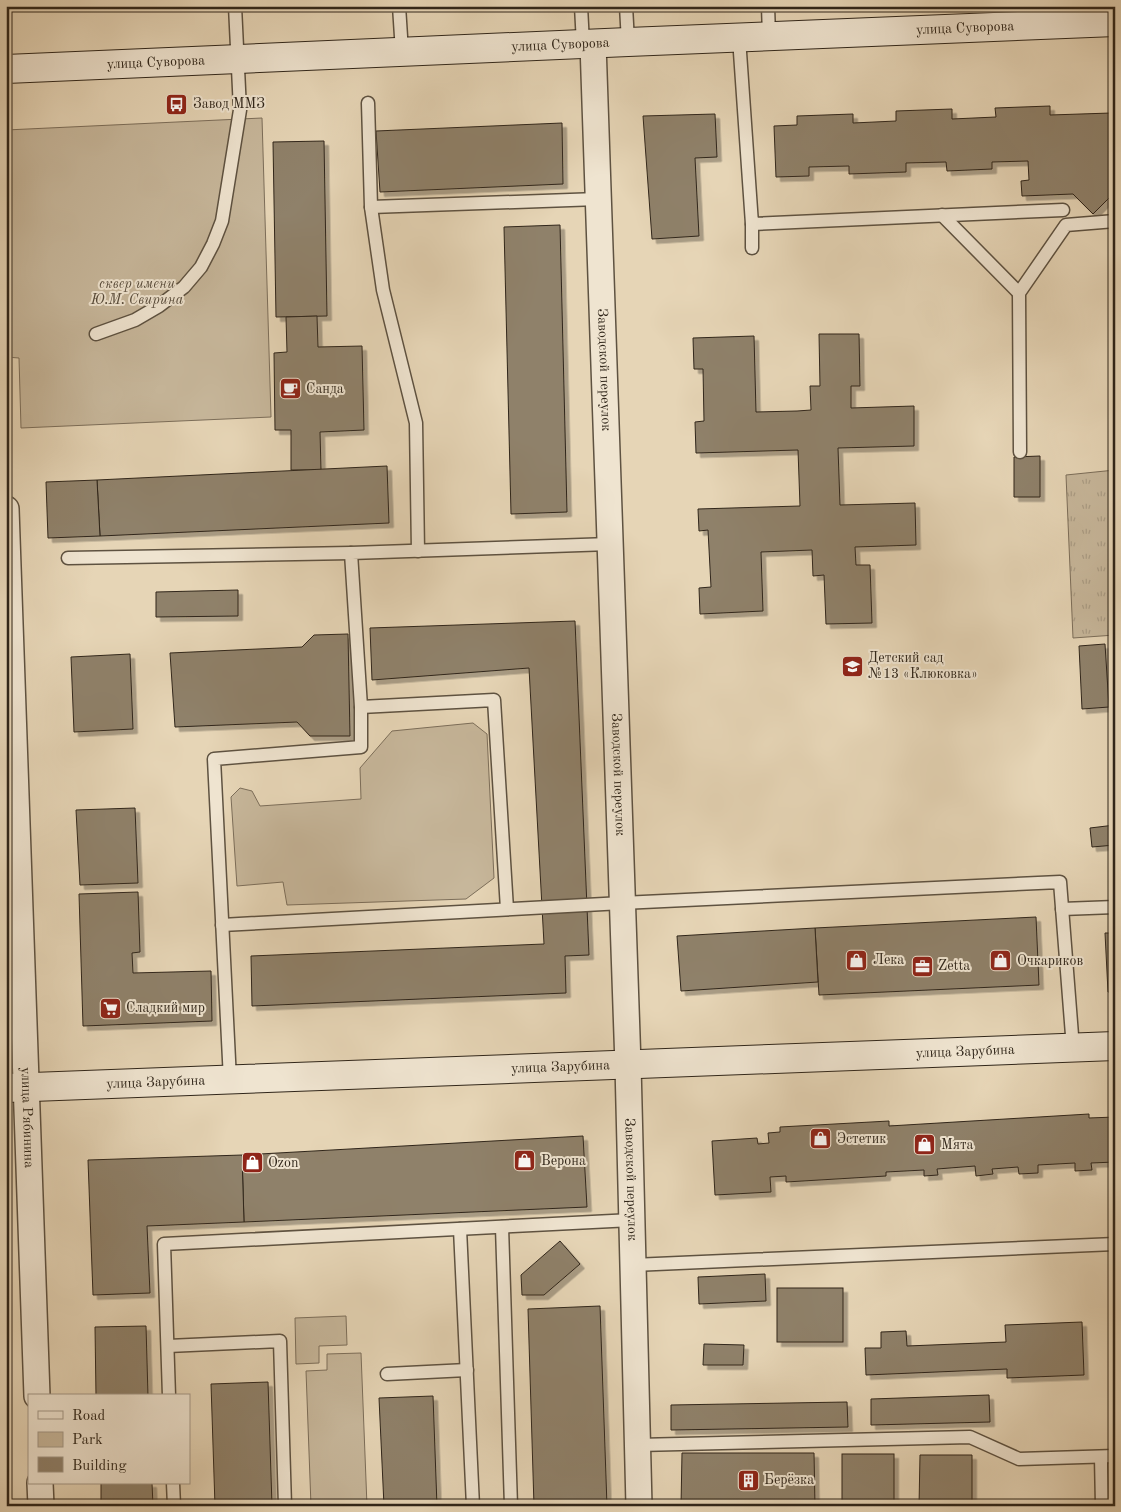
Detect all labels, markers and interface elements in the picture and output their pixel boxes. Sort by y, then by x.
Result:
street label: улица Суворова [916,19,1015,37]
street label: улица Суворова [511,36,610,54]
street label: улица Суворова [107,53,205,72]
bus stop icon: Завод ММЗ [165,92,189,116]
place label: Завод ММЗ [193,97,265,111]
park label: сквер имени Ю.М. Свирина [90,277,184,308]
street label: Заводской переулок [595,308,613,431]
cafe icon: Санда [278,377,302,401]
place label: Санда [306,382,344,396]
place label: Детский сад №13 «Клюковка» [868,651,978,681]
school or university icon: Детский сад №13 «Клюковка» [840,654,864,678]
street label: Заводской переулок [609,713,627,836]
shop icon: Лека [845,948,869,972]
shop icon: Очкариков [989,949,1013,973]
place label: Лека [873,953,904,967]
office icon: Zetta [910,954,934,978]
place label: Очкариков [1017,954,1083,968]
place label: Zetta [938,959,970,973]
supermarket icon: Сладкий мир [98,996,122,1020]
place label: Сладкий мир [126,1001,205,1015]
street label: улица Зарубина [916,1043,1015,1061]
street label: улица Зарубина [511,1058,610,1076]
street label: улица Рябинина [19,1067,36,1168]
street label: улица Зарубина [106,1073,206,1091]
street label: Заводской переулок [622,1118,639,1241]
shop icon: Эстетик [809,1127,833,1151]
place label: Эстетик [837,1132,886,1146]
shop icon: Мята [913,1133,937,1157]
place label: Мята [941,1138,974,1152]
shop icon: Верона [513,1149,537,1173]
shop icon: Ozon [240,1151,264,1175]
place label: Верона [541,1154,586,1168]
place label: Ozon [268,1156,299,1170]
legend [28,1394,190,1484]
text: Road [72,1409,106,1424]
text: Park [72,1433,103,1448]
text: Building [72,1459,127,1474]
building icon: Берёзка [736,1468,760,1492]
place label: Берёзка [764,1473,814,1487]

